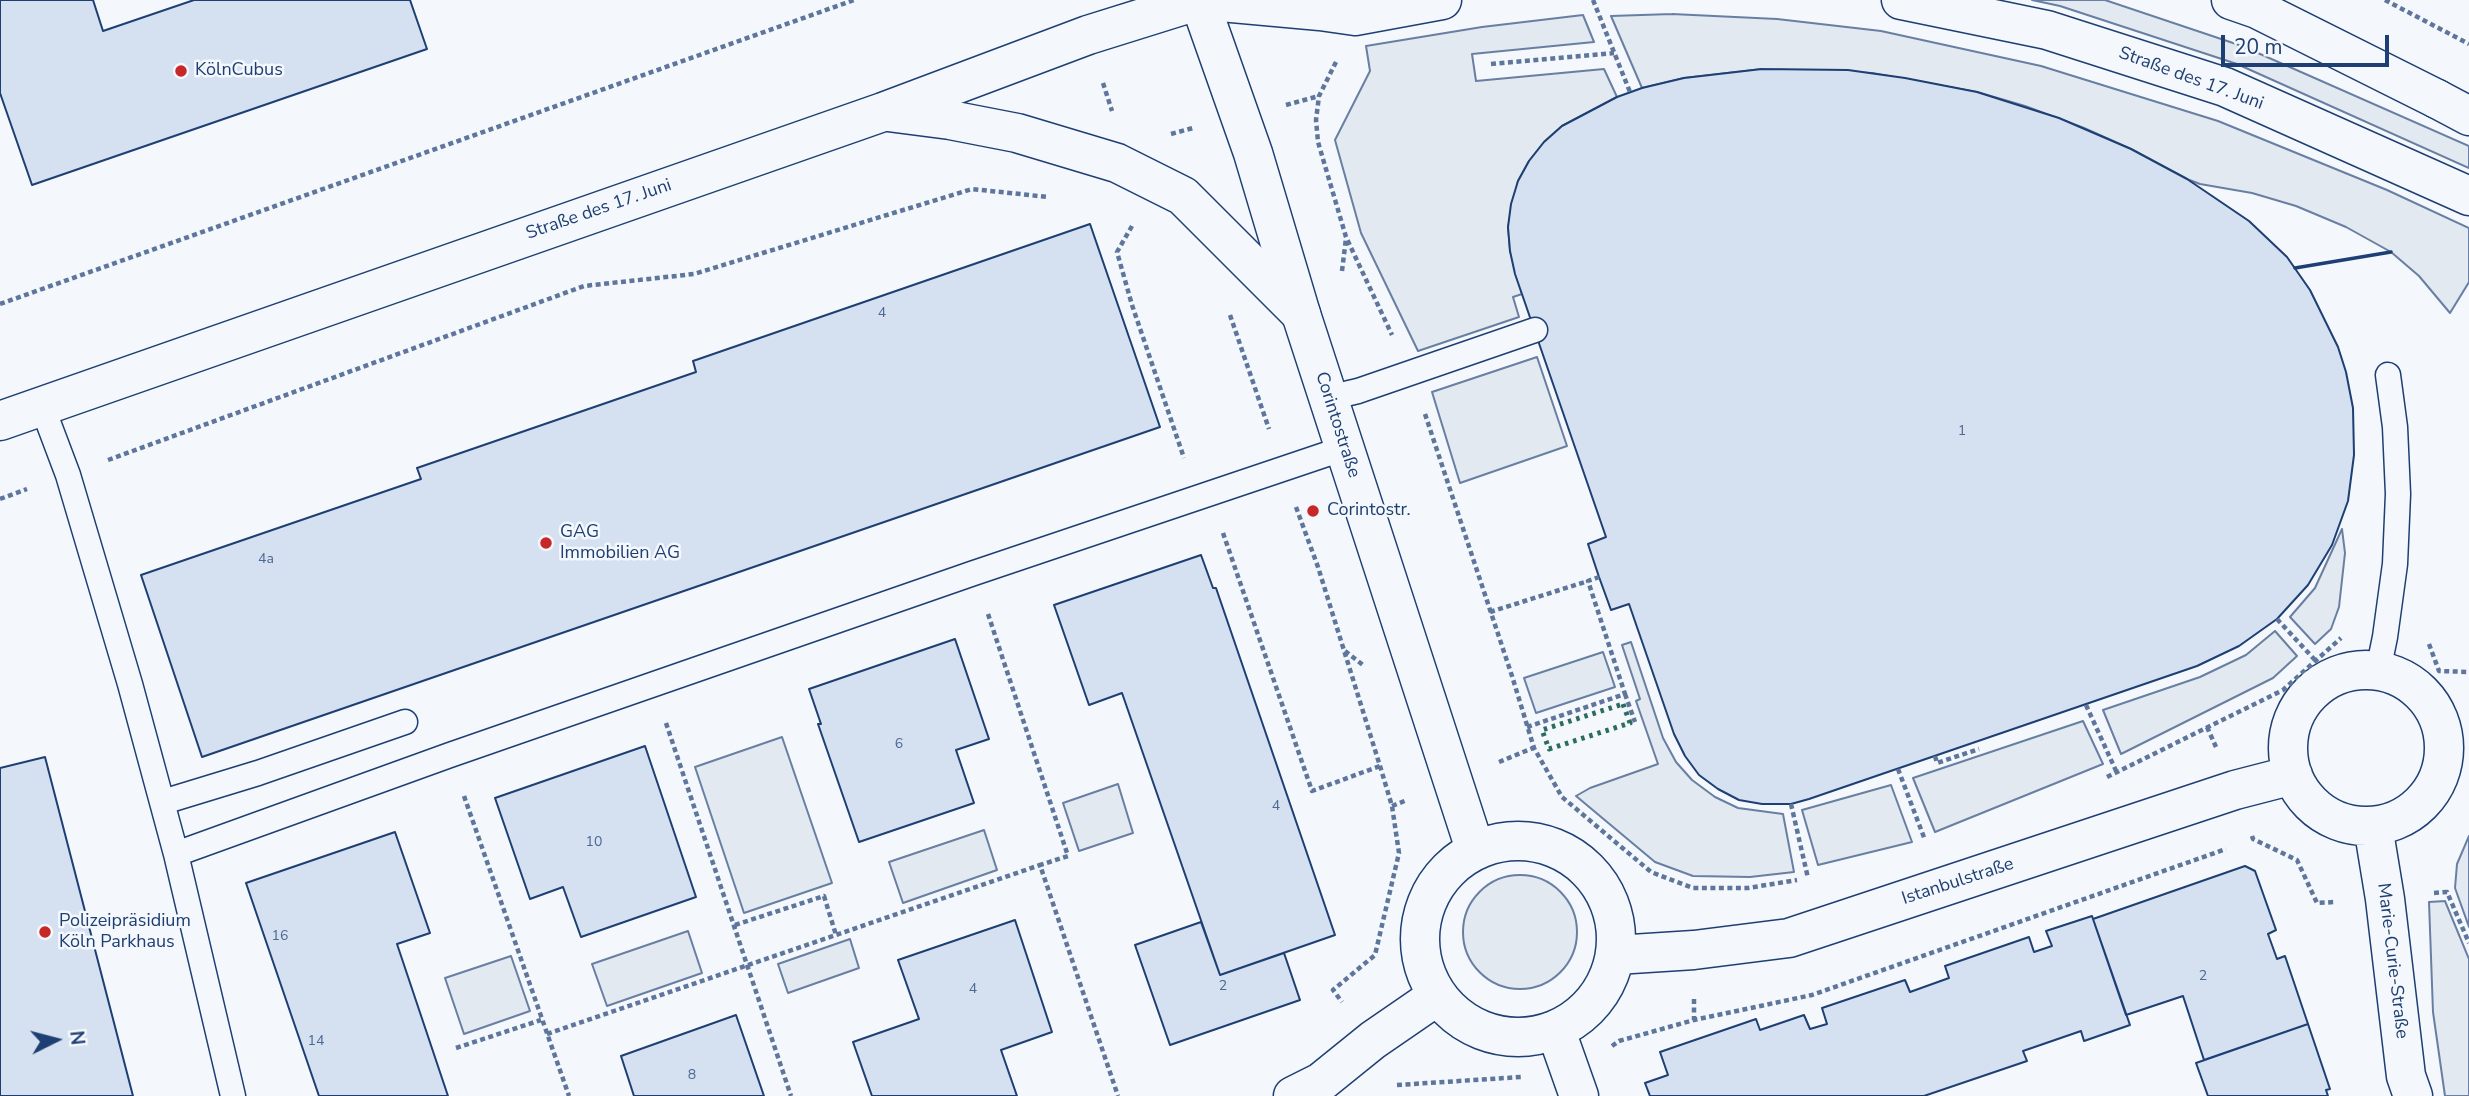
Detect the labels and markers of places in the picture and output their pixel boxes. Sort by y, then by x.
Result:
place label: KölnCubus [195,60,283,82]
marker: KölnCubus [173,63,189,79]
place label: Corintostr. [1327,500,1411,522]
marker: Corintostr. [1305,503,1321,519]
place label: GAG Immobilien AG [560,522,680,564]
marker: GAG Immobilien AG [538,535,554,551]
place label: Polizeipräsidium Köln Parkhaus [59,911,191,954]
marker: Polizeipräsidium Köln Parkhaus [37,924,53,940]

